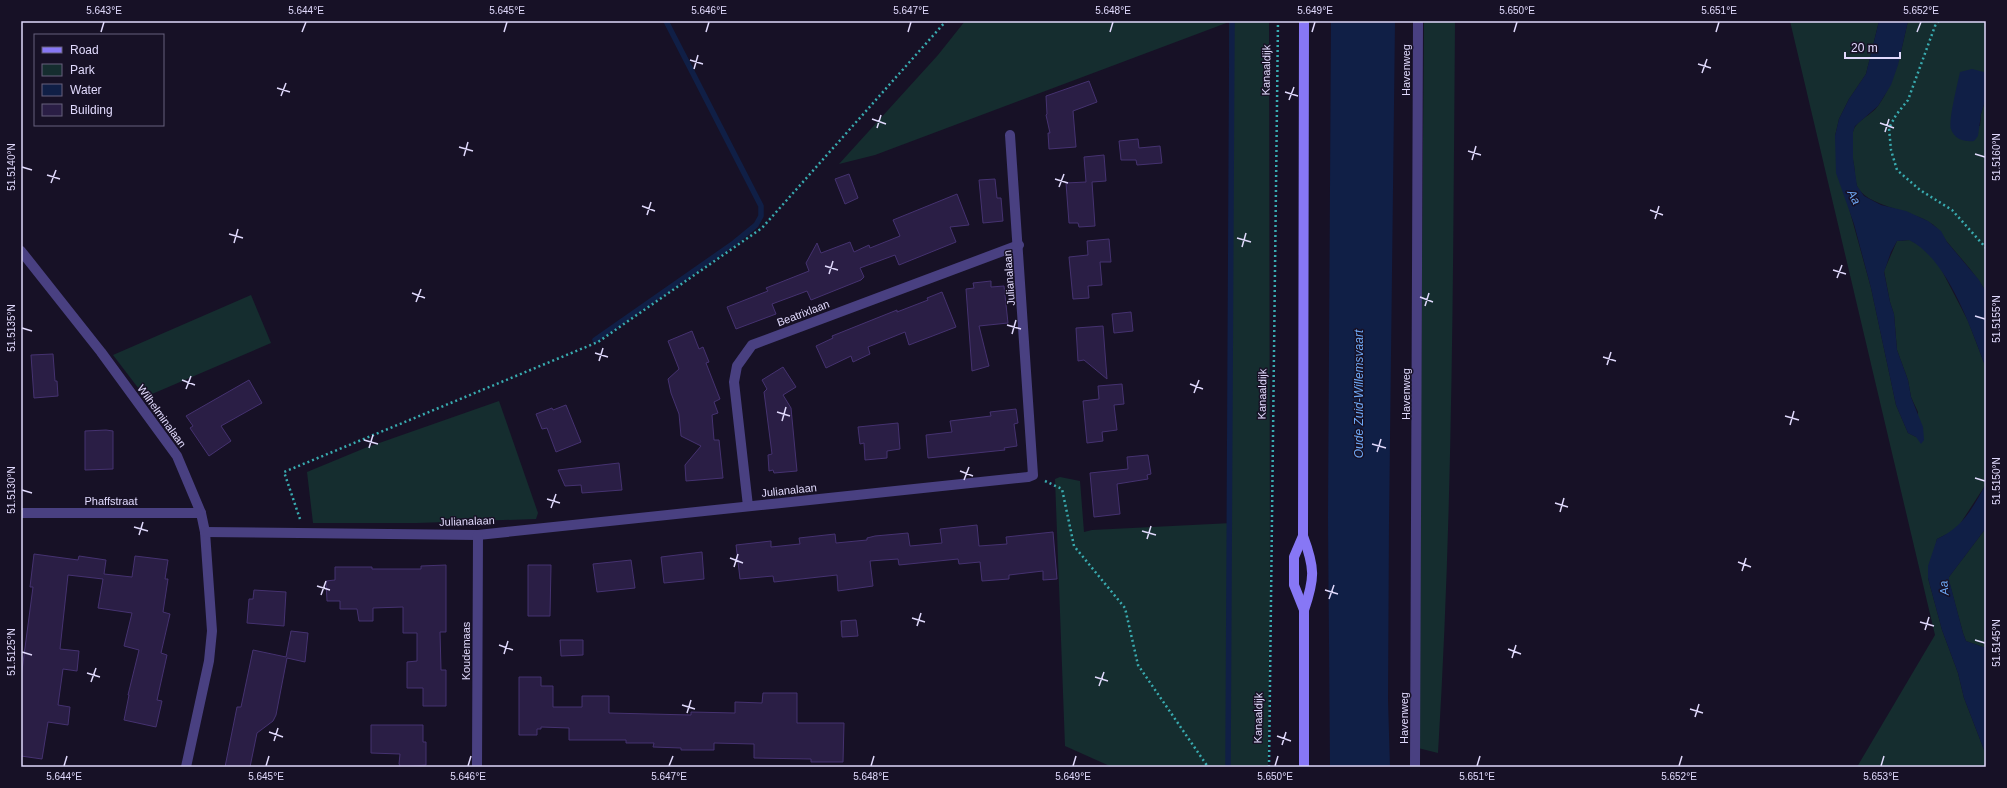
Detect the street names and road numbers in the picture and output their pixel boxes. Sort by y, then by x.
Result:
street label: Kanaaldijk [1260,44,1272,95]
street label: Havenweg [1400,44,1412,96]
street label: Julianalaan [1001,250,1017,306]
street label: Beatrixlaan [775,298,831,328]
street label: Kanaaldijk [1256,368,1268,419]
street label: Havenweg [1400,368,1412,420]
street label: Wilhelminalaan [135,382,189,450]
street label: Julianalaan [761,481,817,499]
street label: Phaffstraat [85,495,138,507]
street label: Julianalaan [439,514,495,528]
street label: Koudemaas [460,621,472,680]
street label: Kanaaldijk [1252,692,1264,743]
street label: Havenweg [1398,692,1410,744]

